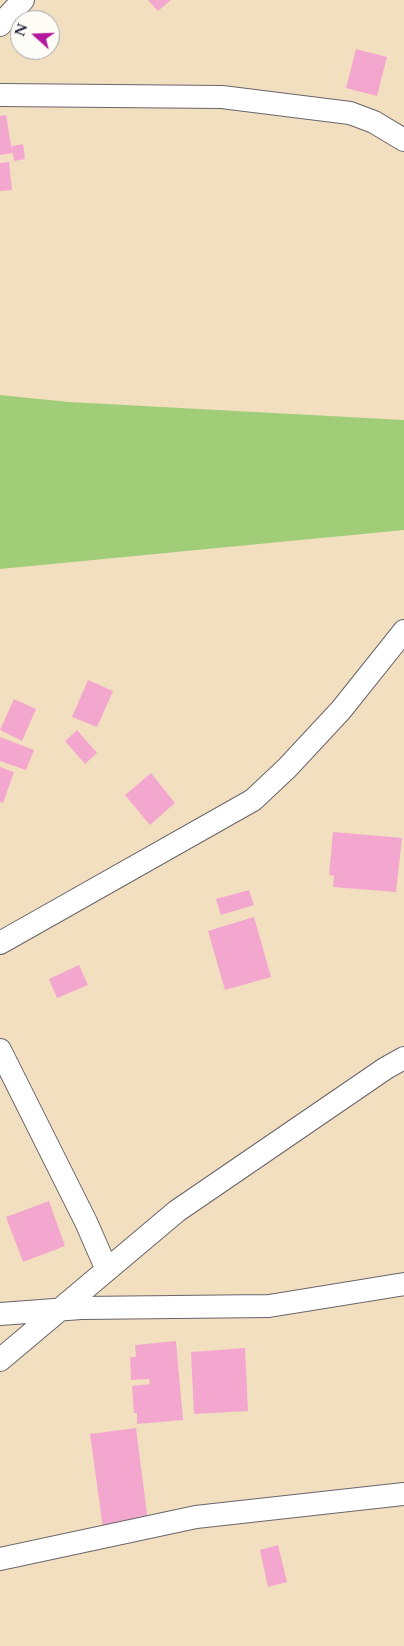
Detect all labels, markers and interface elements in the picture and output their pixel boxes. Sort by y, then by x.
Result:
north arrow [10,10,60,60]
text: N [10,21,32,39]

